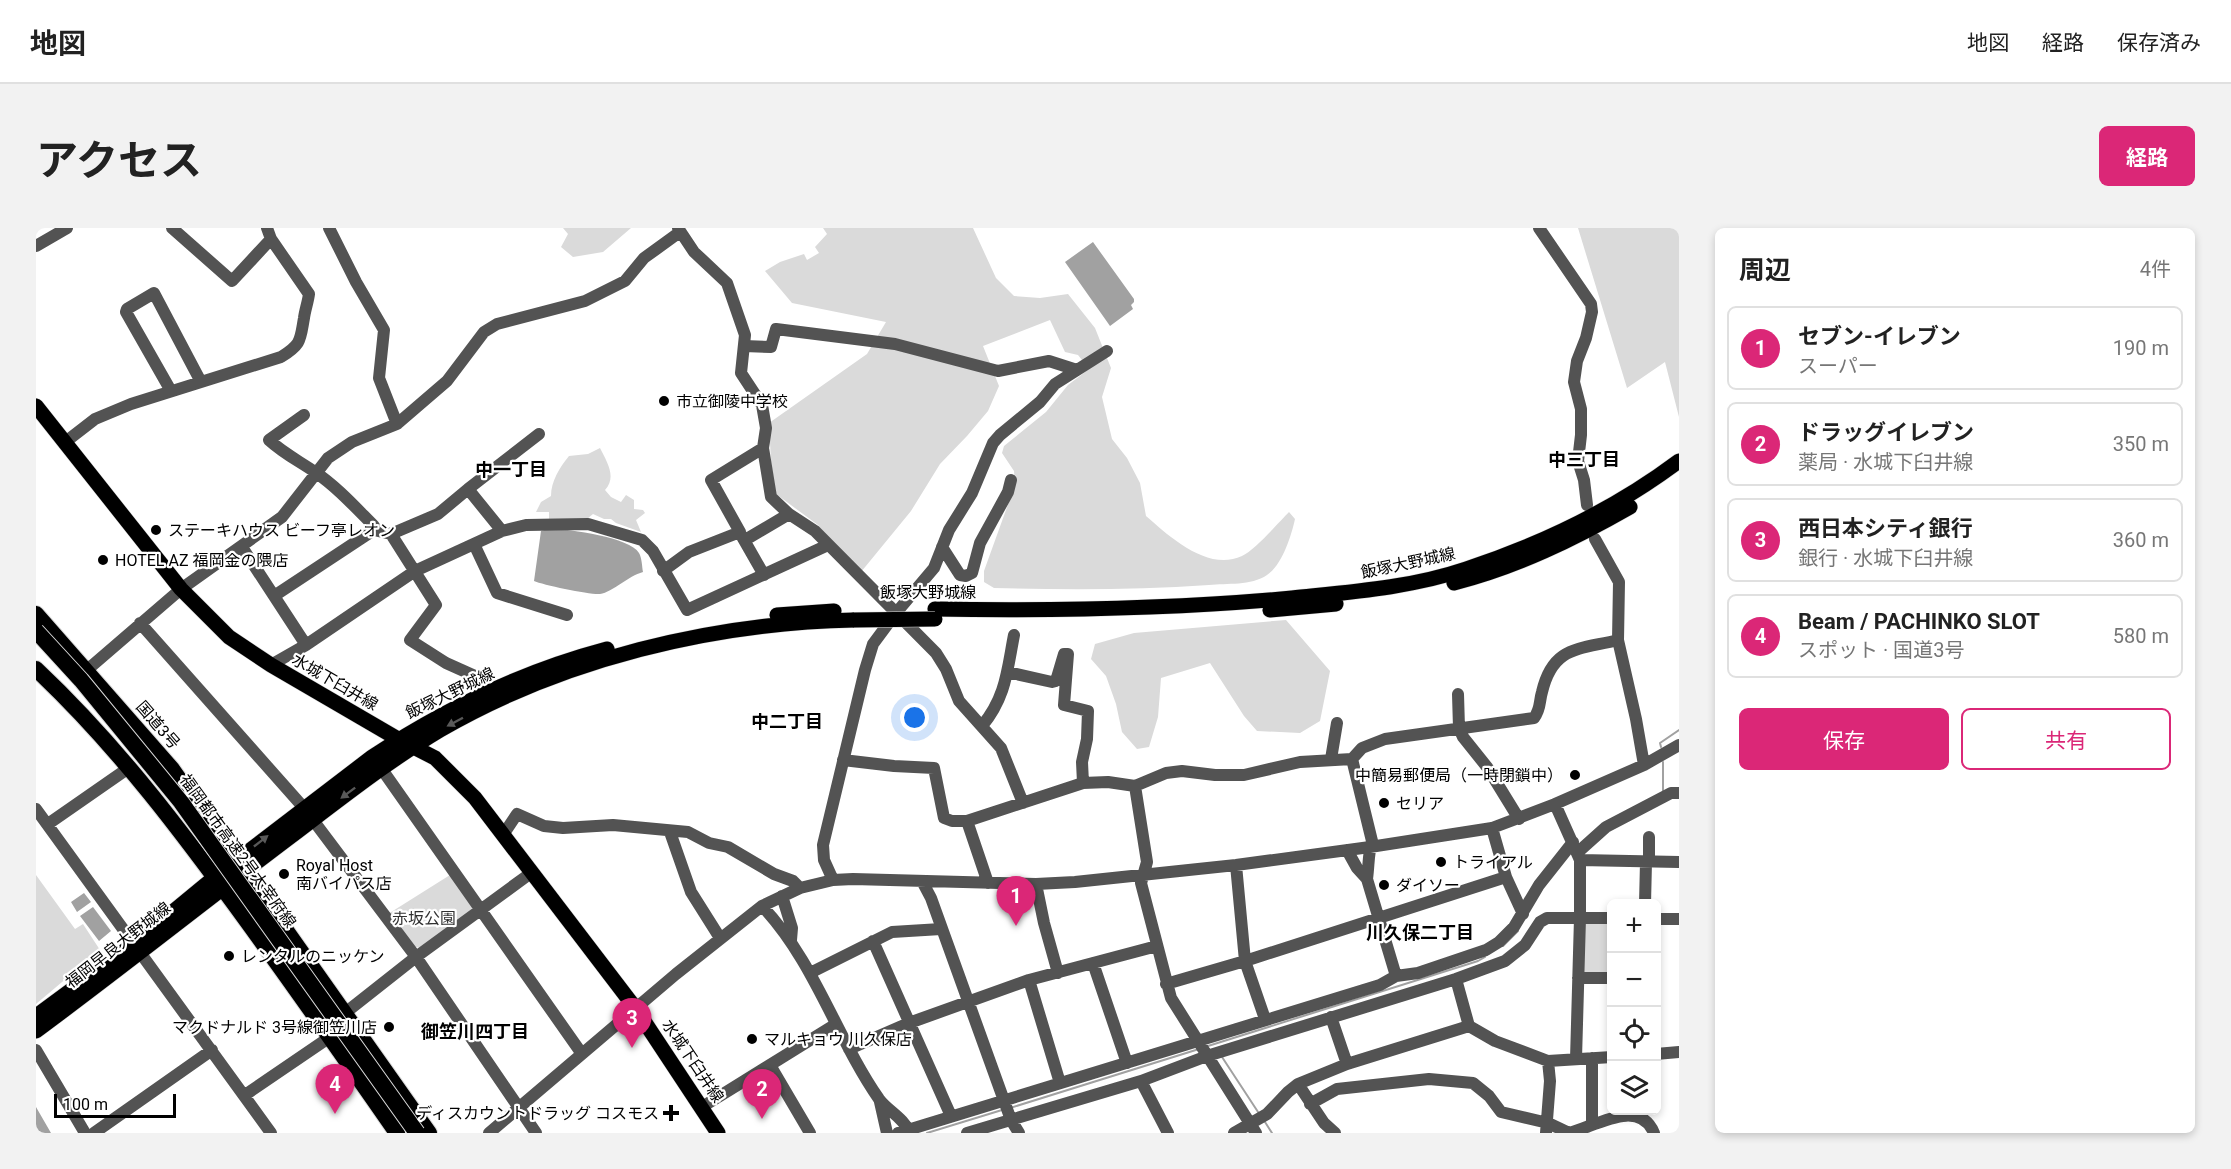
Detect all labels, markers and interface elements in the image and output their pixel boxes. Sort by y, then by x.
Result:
text: 地図 [30,27,86,60]
text: 地図 [1967,31,2009,55]
text: 経路 [2042,31,2084,55]
text: 保存済み [2117,31,2201,55]
button: 経路 [2099,126,2195,186]
text: アクセス [36,136,202,185]
text: 周辺 [1739,255,1791,285]
text: 4件 [2140,257,2171,281]
text: セブン-イレブン [1798,324,1961,349]
text: 1 [1755,336,1766,360]
text: 190 m [2113,336,2169,360]
text: スーパー [1798,354,1878,378]
place label: 市立御陵中学校 [676,392,788,411]
marker: 市立御陵中学校 [657,394,671,408]
text: ドラッグイレブン [1798,420,1974,445]
text: 2 [1755,432,1766,456]
text: 350 m [2113,432,2169,456]
district label: 中三丁目 [1548,449,1620,470]
text: 薬局 · 水城下臼井線 [1798,450,1973,474]
district label: 中一丁目 [475,459,547,480]
text: 西日本シティ銀行 [1798,516,1973,541]
place label: ステーキハウス ビーフ亭レオン [168,521,395,540]
marker: ステーキハウス ビーフ亭レオン [149,523,163,537]
text: 3 [1755,528,1766,552]
text: 360 m [2113,528,2169,552]
street label: 飯塚大野城線 [1359,544,1457,582]
text: 銀行 · 水城下臼井線 [1798,546,1973,570]
place label: HOTEL AZ 福岡金の隈店 [115,551,288,570]
marker: HOTEL AZ 福岡金の隈店 [96,553,110,567]
street label: 飯塚大野城線 [880,583,976,602]
text: Beam / PACHINKO SLOT [1798,609,2040,634]
text: 4 [1755,624,1766,648]
text: 580 m [2113,624,2169,648]
text: スポット · 国道3号 [1798,638,1964,662]
street label: 水城下臼井線 [289,650,381,714]
street label: 飯塚大野城線 [403,663,497,723]
street label: 国道3号 [132,697,184,753]
your location [900,703,929,732]
button: 保存 [1739,708,1949,770]
button: 共有 [1961,708,2171,770]
district label: 中二丁目 [751,711,823,732]
one-way arrow [447,717,464,727]
place label: 中簡易郵便局（一時閉鎖中） [1355,766,1563,785]
marker: 中簡易郵便局（一時閉鎖中） [1568,768,1582,782]
street label: 福岡都市高速2号太宰府線 [176,771,300,931]
one-way arrow [340,786,356,799]
place label: セリア [1396,794,1444,813]
marker: セリア [1377,796,1391,810]
one-way arrow [254,836,269,848]
place label: トライアル [1453,853,1533,872]
marker: トライアル [1434,855,1448,869]
place label: Royal Host 南バイパス店 [296,856,392,893]
marker: Royal Host 南バイパス店 [277,867,291,881]
pin: 1 [996,876,1036,926]
place label: ダイソー [1396,876,1460,895]
marker: ダイソー [1377,878,1391,892]
street label: 福岡早良大野城線 [62,898,174,992]
map controls [1607,899,1661,1115]
button: + [1607,899,1661,953]
park label: 赤坂公園 [392,909,456,928]
district label: 川久保二丁目 [1366,922,1474,943]
place label: レンタルのニッケン [241,947,385,966]
marker: レンタルのニッケン [222,949,236,963]
button: − [1607,953,1661,1007]
pin: 3 [612,998,652,1048]
button: locate [1607,1007,1661,1061]
street label: 水城下臼井線 [658,1016,728,1106]
place label: マクドナルド 3号線御笠川店 [172,1018,377,1037]
marker: マクドナルド 3号線御笠川店 [382,1020,396,1034]
district label: 御笠川四丁目 [420,1021,529,1042]
place label: マルキョウ 川久保店 [764,1030,912,1049]
marker: マルキョウ 川久保店 [745,1032,759,1046]
button: layers [1607,1061,1661,1115]
pin: 4 [316,1064,354,1114]
pin: 2 [742,1070,782,1119]
scale bar [54,1091,176,1118]
text: 100 m [63,1095,108,1114]
place label: ディスカウントドラッグ コスモス [416,1104,659,1123]
marker: ディスカウントドラッグ コスモス [664,1106,678,1120]

